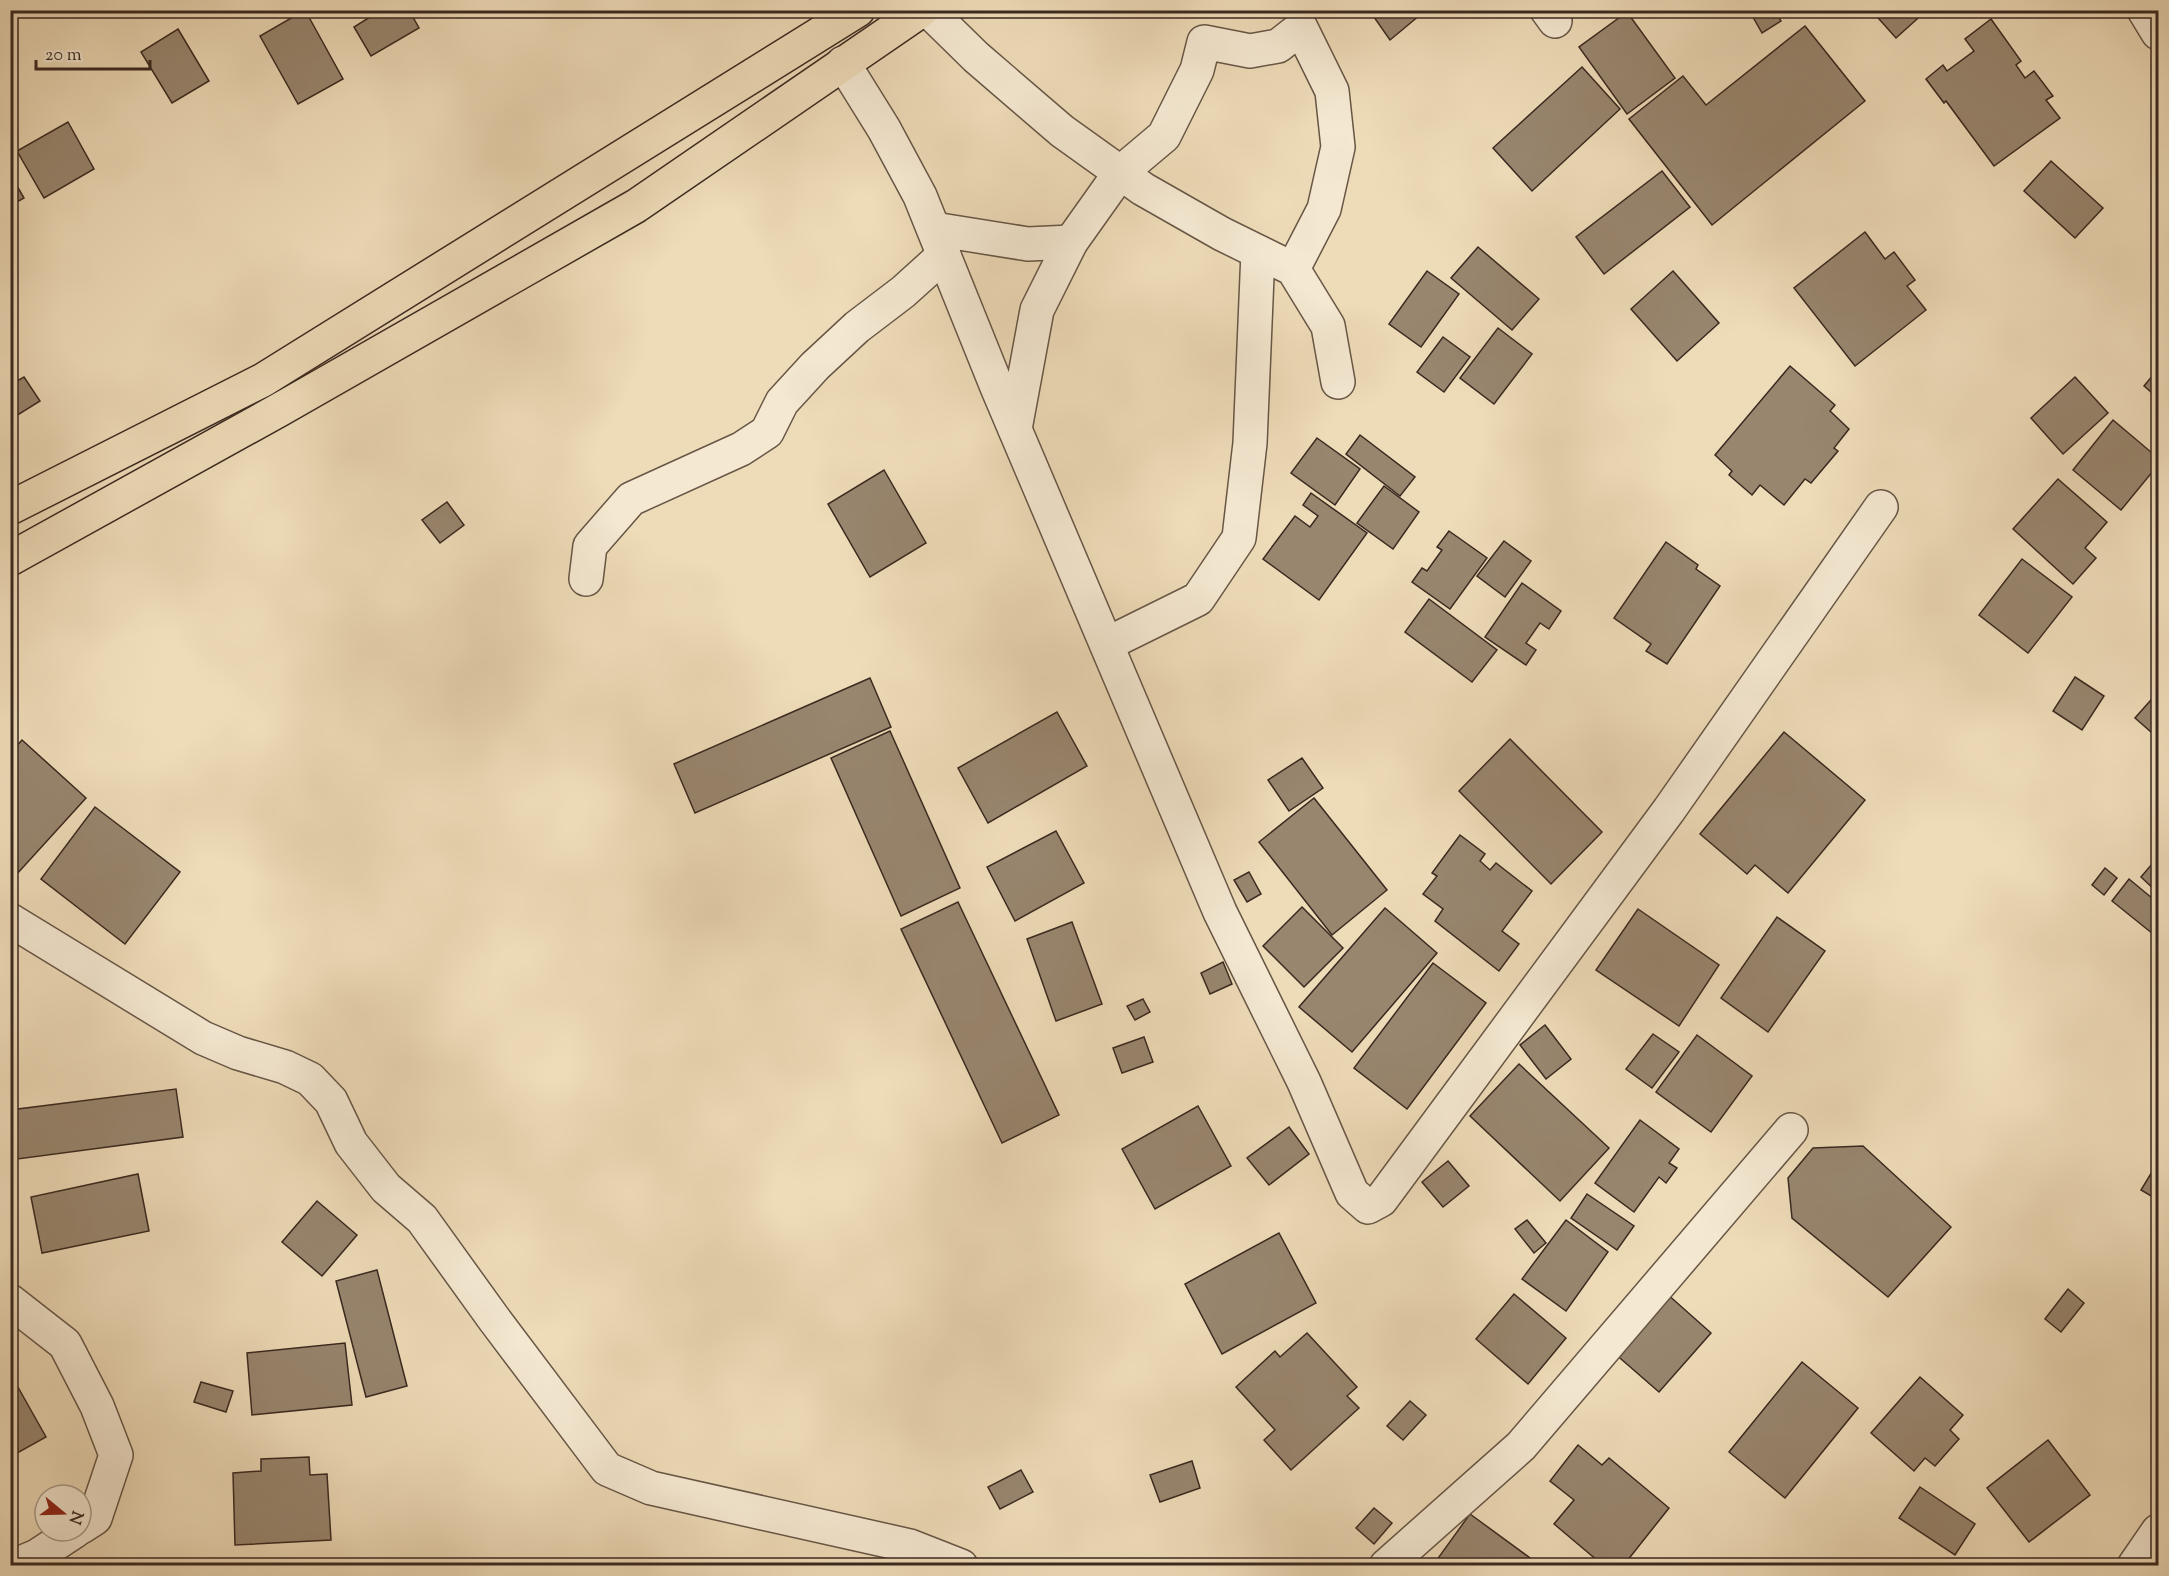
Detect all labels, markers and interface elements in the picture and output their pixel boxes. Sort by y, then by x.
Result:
scale bar [36,33,150,71]
text: 20 m [45,43,82,69]
north arrow [33,1483,93,1543]
text: N [62,1507,88,1527]

